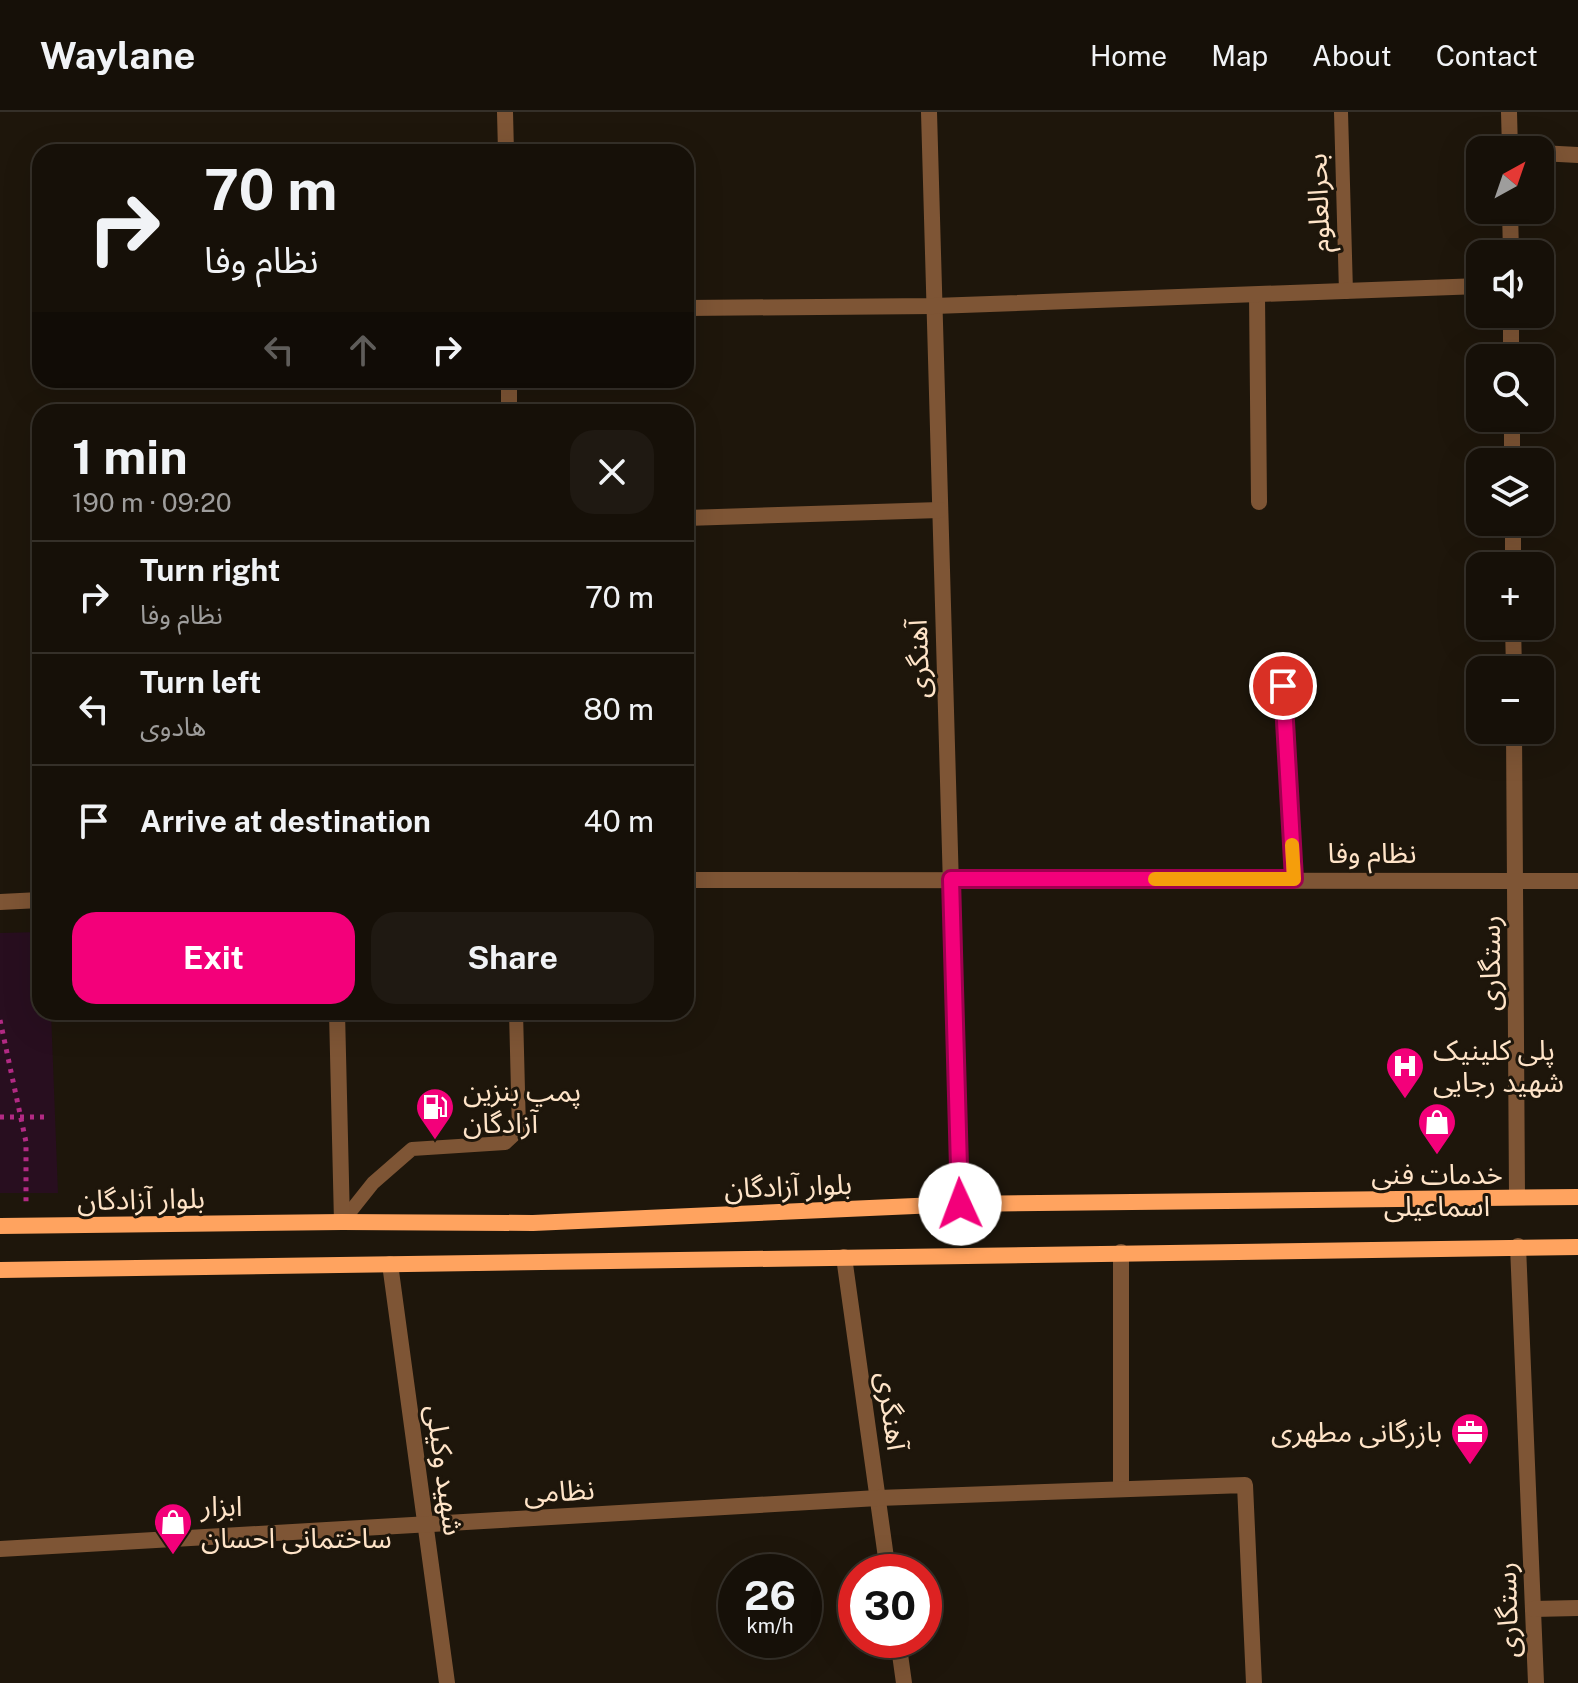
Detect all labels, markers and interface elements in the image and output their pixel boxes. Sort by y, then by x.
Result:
text: Waylane [40,33,195,78]
text: Home [1090,39,1167,72]
text: Map [1211,39,1268,72]
text: About [1312,39,1392,72]
text: Contact [1436,39,1538,72]
north arrow [1466,136,1554,224]
map controls [1466,136,1554,744]
street label: بحرالعلوم [1299,153,1341,253]
text: 70 m [204,157,337,223]
icon: right [72,176,176,280]
text: نظام وفا [204,239,319,281]
button: sound [1466,240,1554,328]
icon: left [257,328,301,372]
icon: ahead [341,328,385,372]
icon: right [425,328,469,372]
button: search [1466,344,1554,432]
text: 1 min [72,428,188,485]
button: close [570,430,654,514]
button: layers [1466,448,1554,536]
text: 190 m · 09:20 [72,487,232,518]
text: Turn right [140,552,280,588]
button: + [1466,552,1554,640]
icon: right [72,575,116,619]
text: 70 m [585,579,654,615]
text: نظام وفا [140,599,223,630]
street label: آهنگری [900,617,936,699]
pin [1249,652,1317,720]
button: − [1466,656,1554,744]
text: Turn left [140,664,261,700]
icon: arrive [1261,664,1305,708]
icon: left [72,687,116,731]
text: 80 m [583,691,654,727]
text: هادوی [140,711,206,742]
icon: arrive [72,799,116,843]
text: Arrive at destination [140,803,431,839]
text: 40 m [584,803,654,839]
street label: نظام وفا [1327,836,1417,874]
button: Exit [72,912,355,1004]
button: Share [371,912,654,1004]
street label: رستگاری [1473,915,1507,1011]
place label: پلی کلینیک شهید رجایی [1433,1033,1564,1099]
hospital icon: پلی کلینیک شهید رجایی [1384,1045,1426,1100]
place label: پمپ بنزین آزادگان [463,1074,581,1140]
fuel station icon: پمپ بنزین آزادگان [414,1086,456,1141]
shop icon: خدمات فنی اسماعیلی [1416,1101,1458,1156]
place label: خدمات فنی اسماعیلی [1371,1157,1503,1223]
position arrow [918,1162,1002,1246]
street label: بلوار آزادگان [723,1167,853,1205]
street label: بلوار آزادگان [77,1181,205,1217]
street label: آهنگری [870,1370,915,1454]
street label: شهید وکیلی [419,1402,471,1538]
office icon: بازرگانی مطهری [1449,1411,1491,1466]
place label: بازرگانی مطهری [1271,1415,1442,1449]
street label: نظامی [523,1472,595,1510]
place label: ابزار ساختمانی احسان [200,1489,392,1555]
shop icon: ابزار ساختمانی احسان [152,1501,194,1556]
speed limit sign: 30 [838,1554,942,1658]
street label: رستگاری [1488,1562,1526,1658]
text: 26 [744,1572,796,1619]
text: km/h [746,1614,794,1638]

